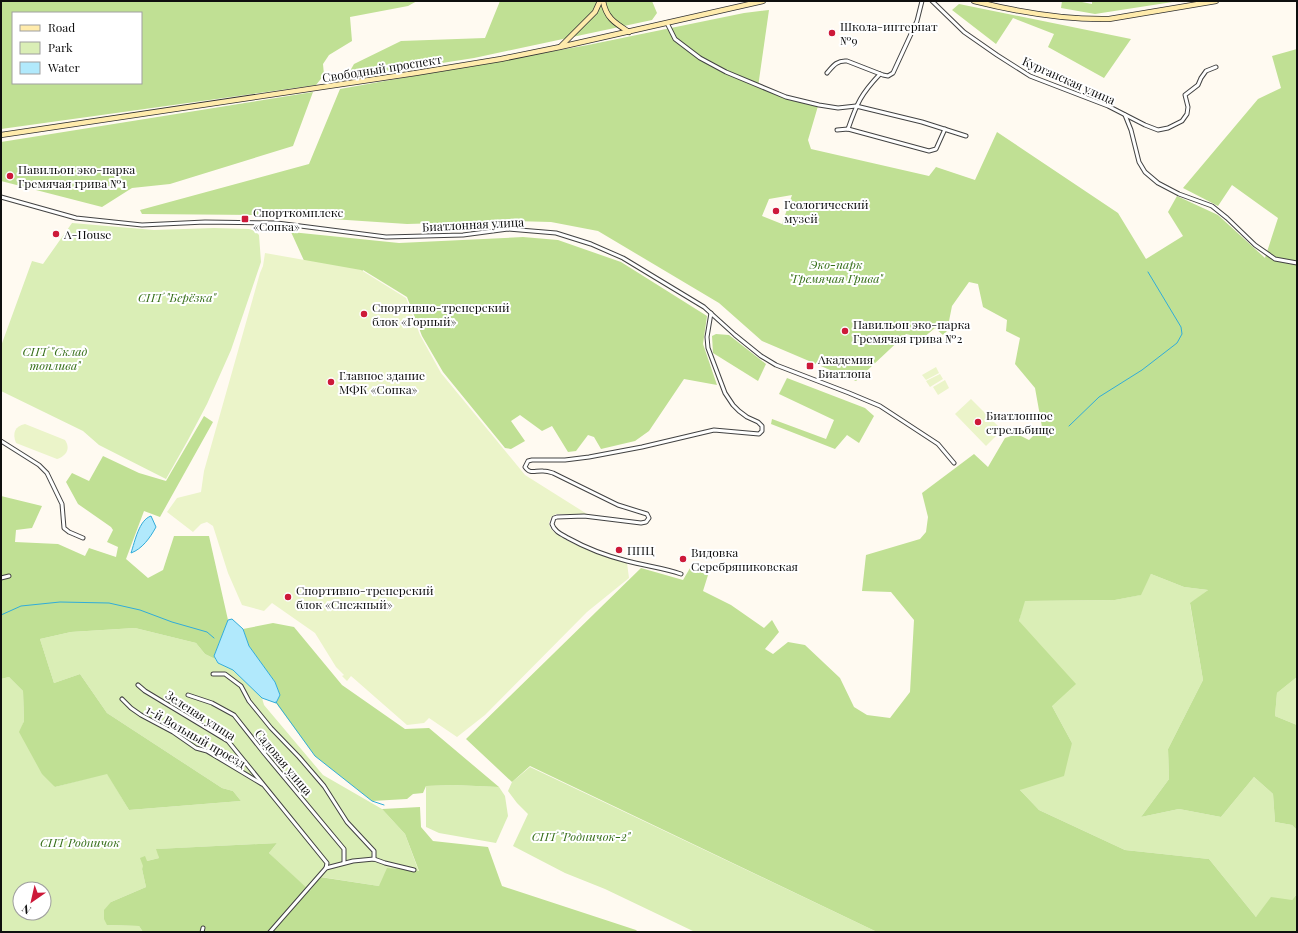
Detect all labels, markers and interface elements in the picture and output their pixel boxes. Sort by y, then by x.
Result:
legend [12,12,142,84]
place label: Школа-интернат №9 [840,18,938,48]
text: Road [48,19,75,35]
marker: Школа-интернат №9 [827,28,837,38]
text: Park [48,39,73,55]
street label: Свободный проспект [321,51,443,85]
street label: Курганская улица [1020,52,1118,108]
text: Water [47,59,81,75]
place label: Павильон эко-парка Гремячая грива №1 [18,161,135,191]
marker: Павильон эко-парка Гремячая грива №1 [5,171,15,181]
place label: Геологический музей [784,196,869,226]
place label: Спорткомплекс «Сопка» [253,204,343,234]
marker: Геологический музей [771,206,781,216]
street label: Биатлонная улица [422,213,524,235]
marker: Спорткомплекс «Сопка» [240,214,250,224]
place label: A-House [63,226,111,242]
marker: A-House [51,229,61,239]
park label: Эко-парк "Гремячая Грива" [789,256,884,286]
park label: СНТ "Берёзка" [138,289,217,305]
place label: Спортивно-тренерский блок «Горный» [372,299,510,329]
marker: Спортивно-тренерский блок «Горный» [359,309,369,319]
place label: Павильон эко-парка Гремячая грива №2 [853,316,970,346]
marker: Павильон эко-парка Гремячая грива №2 [840,326,850,336]
park label: СНТ "Склад топлива" [23,343,88,373]
place label: Академия Биатлона [817,351,874,381]
marker: Академия Биатлона [805,361,815,371]
place label: Главное здание МФК «Сопка» [339,367,425,397]
marker: Главное здание МФК «Сопка» [326,377,336,387]
place label: Биатлонное стрельбище [986,407,1055,437]
marker: Биатлонное стрельбище [973,417,983,427]
place label: ППЦ [627,542,654,558]
place label: Видовка Серебряниковская [691,544,799,574]
marker: ППЦ [614,545,624,555]
marker: Видовка Серебряниковская [678,554,688,564]
place label: Спортивно-тренерский блок «Снежный» [296,582,434,612]
marker: Спортивно-тренерский блок «Снежный» [283,592,293,602]
street label: Зеленая улица [163,686,239,744]
street label: 1-й Вольный проезд [143,701,249,771]
street label: Садовая улица [252,726,316,798]
park label: СНТ "Родничок-2" [532,828,632,844]
park label: СНТ Родничок [40,834,120,850]
north arrow [12,881,52,921]
text: N [19,901,34,918]

